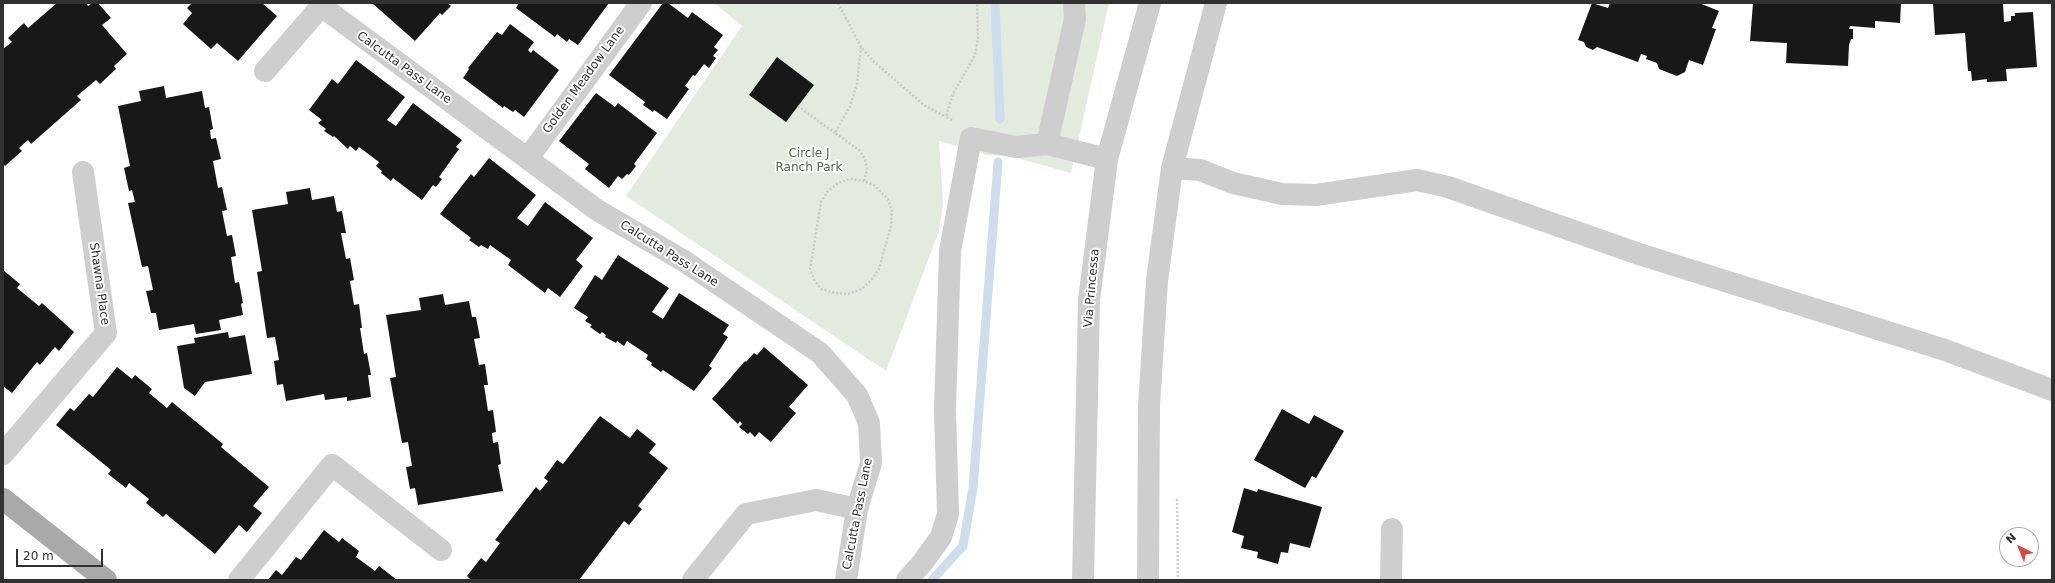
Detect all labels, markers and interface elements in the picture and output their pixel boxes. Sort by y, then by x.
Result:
street label: Golden Meadow Lane [540,24,628,136]
street label: Calcutta Pass Lane [354,29,454,107]
park label: Circle J Ranch Park [776,147,842,175]
street label: Calcutta Pass Lane [617,218,721,290]
street label: Shawna Place [86,242,112,326]
street label: Via Princessa [1081,248,1103,328]
street label: Calcutta Pass Lane [840,457,876,571]
north arrow [1999,527,2039,567]
text: N [2003,531,2019,546]
scale bar [18,541,105,567]
text: 20 m [23,549,54,563]

